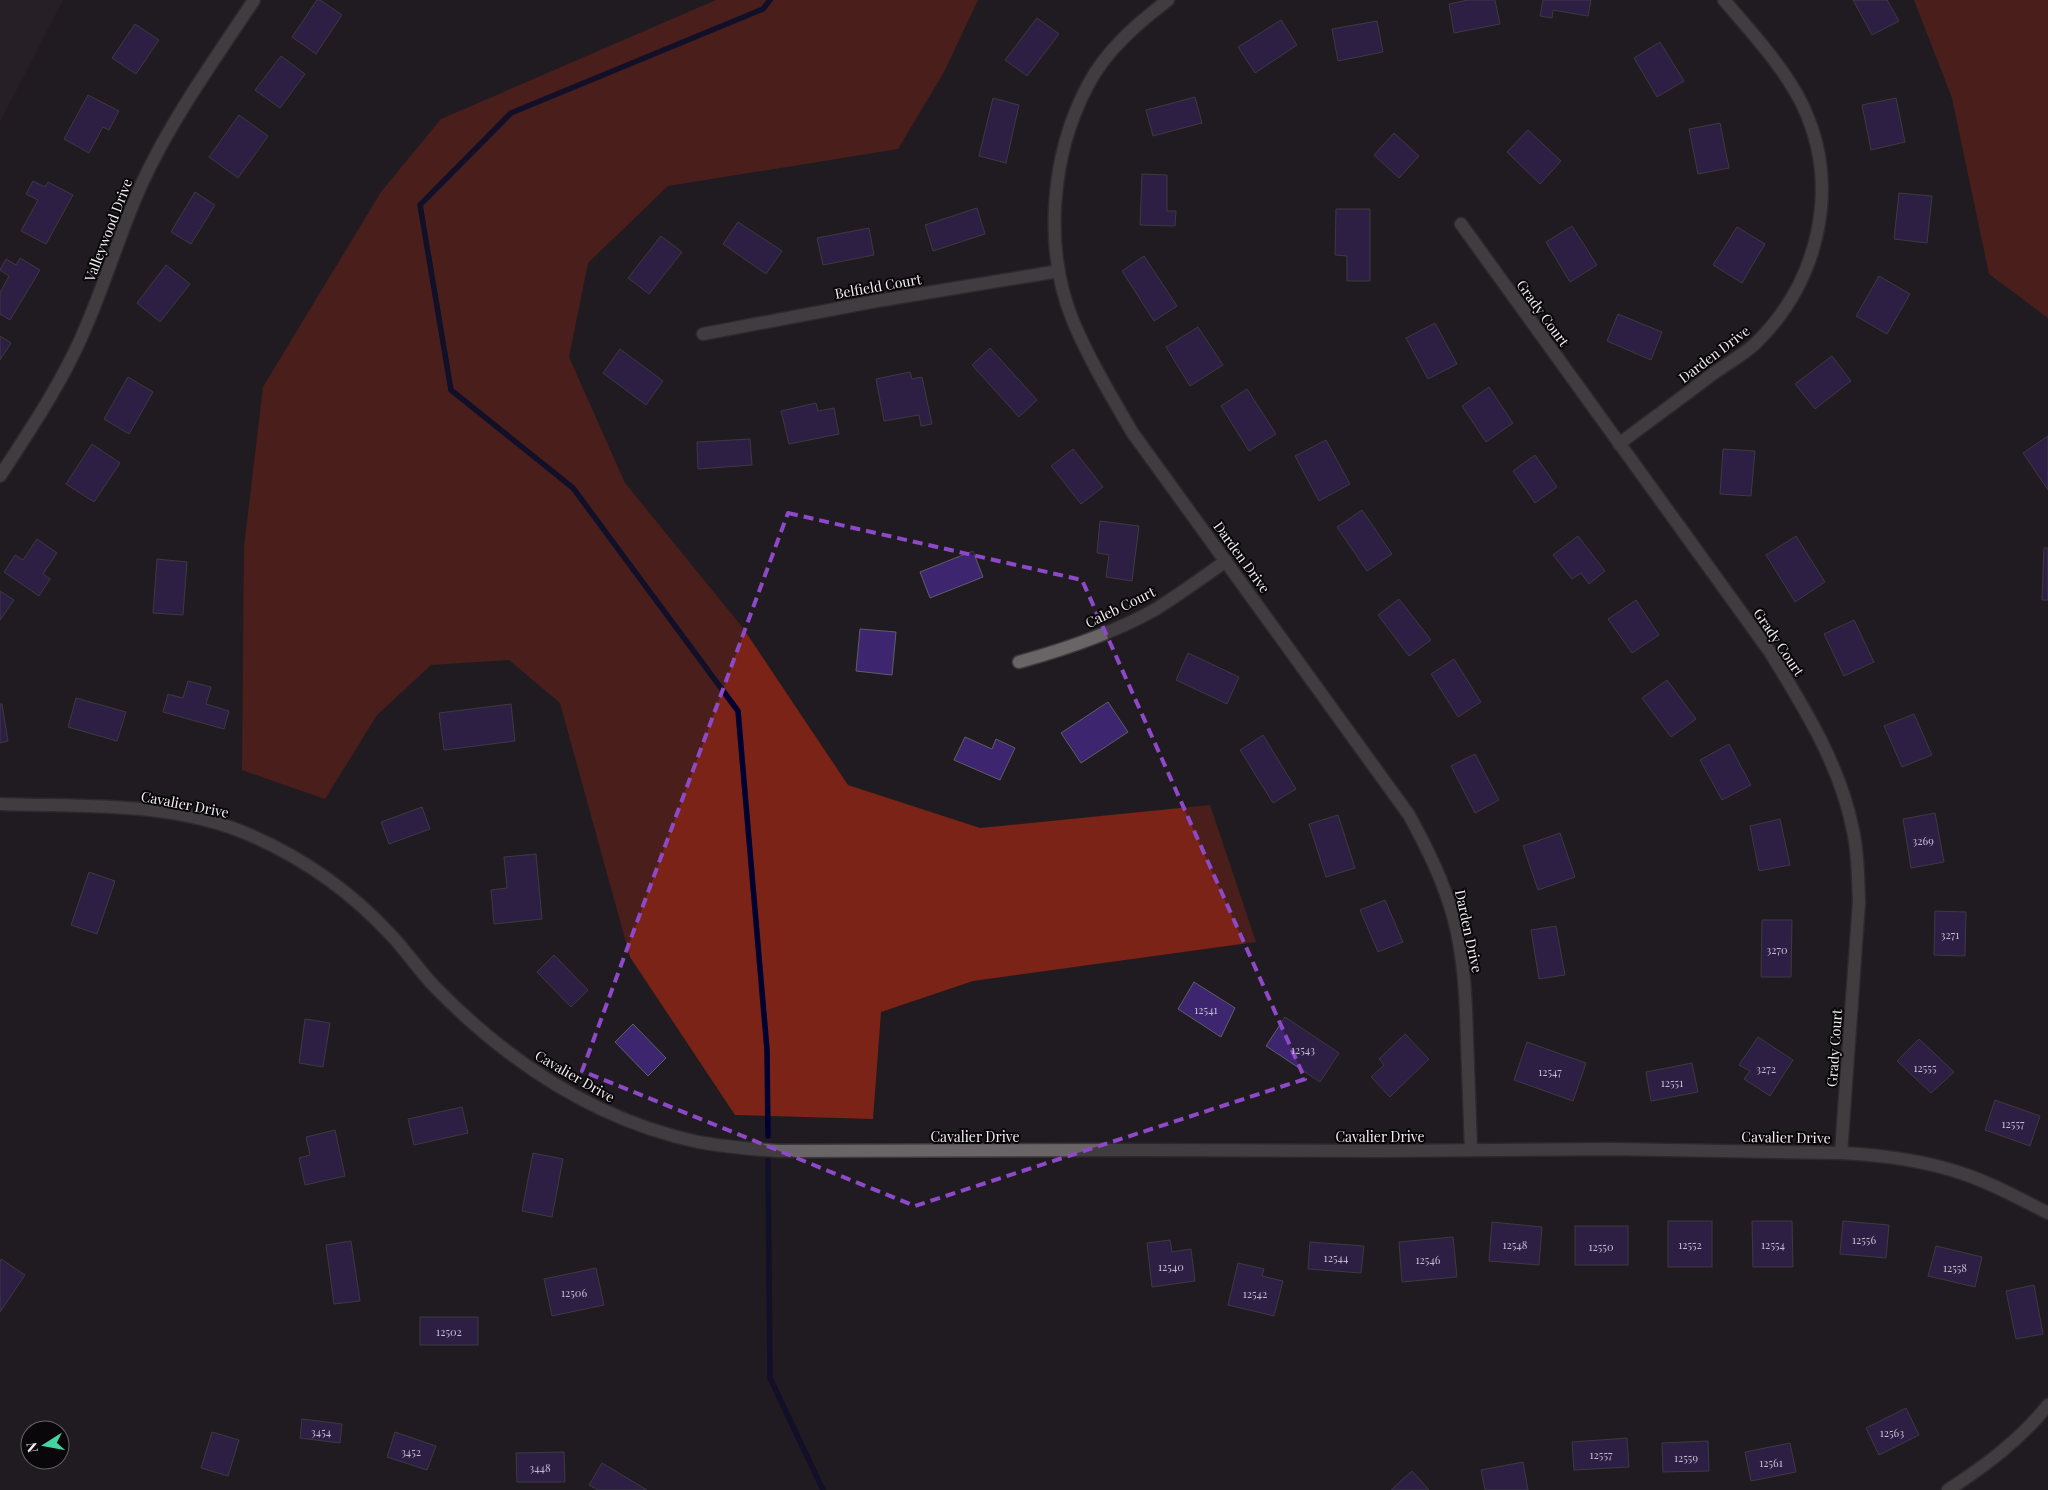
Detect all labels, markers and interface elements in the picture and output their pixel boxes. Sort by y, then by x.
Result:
street label: Valleywood Drive [79,176,136,285]
street label: Belfield Court [833,269,924,303]
street label: Grady Court [1512,276,1574,351]
street label: Darden Drive [1675,321,1753,387]
street label: Darden Drive [1210,517,1274,597]
street label: Caleb Court [1082,581,1159,632]
street label: Grady Court [1749,604,1809,680]
street label: Cavalier Drive [139,786,231,822]
house number: 3269 [1912,833,1934,848]
street label: Darden Drive [1451,888,1487,974]
house number: 3271 [1941,927,1959,942]
house number: 3270 [1766,942,1788,957]
house number: 12541 [1194,1002,1218,1017]
street label: Grady Court [1822,1007,1846,1088]
house number: 12543 [1291,1042,1315,1057]
street label: Cavalier Drive [532,1045,618,1107]
house number: 12555 [1913,1060,1937,1075]
house number: 3272 [1756,1061,1776,1076]
house number: 12547 [1538,1064,1562,1079]
house number: 12551 [1661,1075,1683,1090]
house number: 12557 [2002,1116,2025,1131]
street label: Cavalier Drive [930,1127,1020,1146]
street label: Cavalier Drive [1335,1127,1425,1146]
street label: Cavalier Drive [1741,1127,1831,1147]
house number: 12556 [1852,1232,1876,1247]
house number: 12548 [1502,1237,1528,1252]
house number: 12552 [1678,1237,1702,1252]
house number: 12554 [1761,1237,1786,1252]
house number: 12550 [1588,1239,1614,1254]
house number: 12544 [1324,1250,1349,1265]
house number: 12546 [1415,1252,1441,1267]
house number: 12540 [1158,1259,1184,1274]
house number: 12558 [1943,1260,1967,1275]
house number: 12506 [561,1285,587,1300]
house number: 12542 [1243,1286,1267,1301]
house number: 12502 [436,1324,462,1339]
north arrow [20,1420,70,1470]
house number: 3454 [311,1424,332,1439]
house number: 12563 [1880,1425,1904,1440]
text: N [21,1441,42,1454]
house number: 3452 [401,1444,421,1459]
house number: 12557 [1590,1447,1613,1462]
house number: 12559 [1674,1450,1698,1465]
house number: 12561 [1759,1455,1783,1470]
house number: 3448 [529,1460,551,1475]

